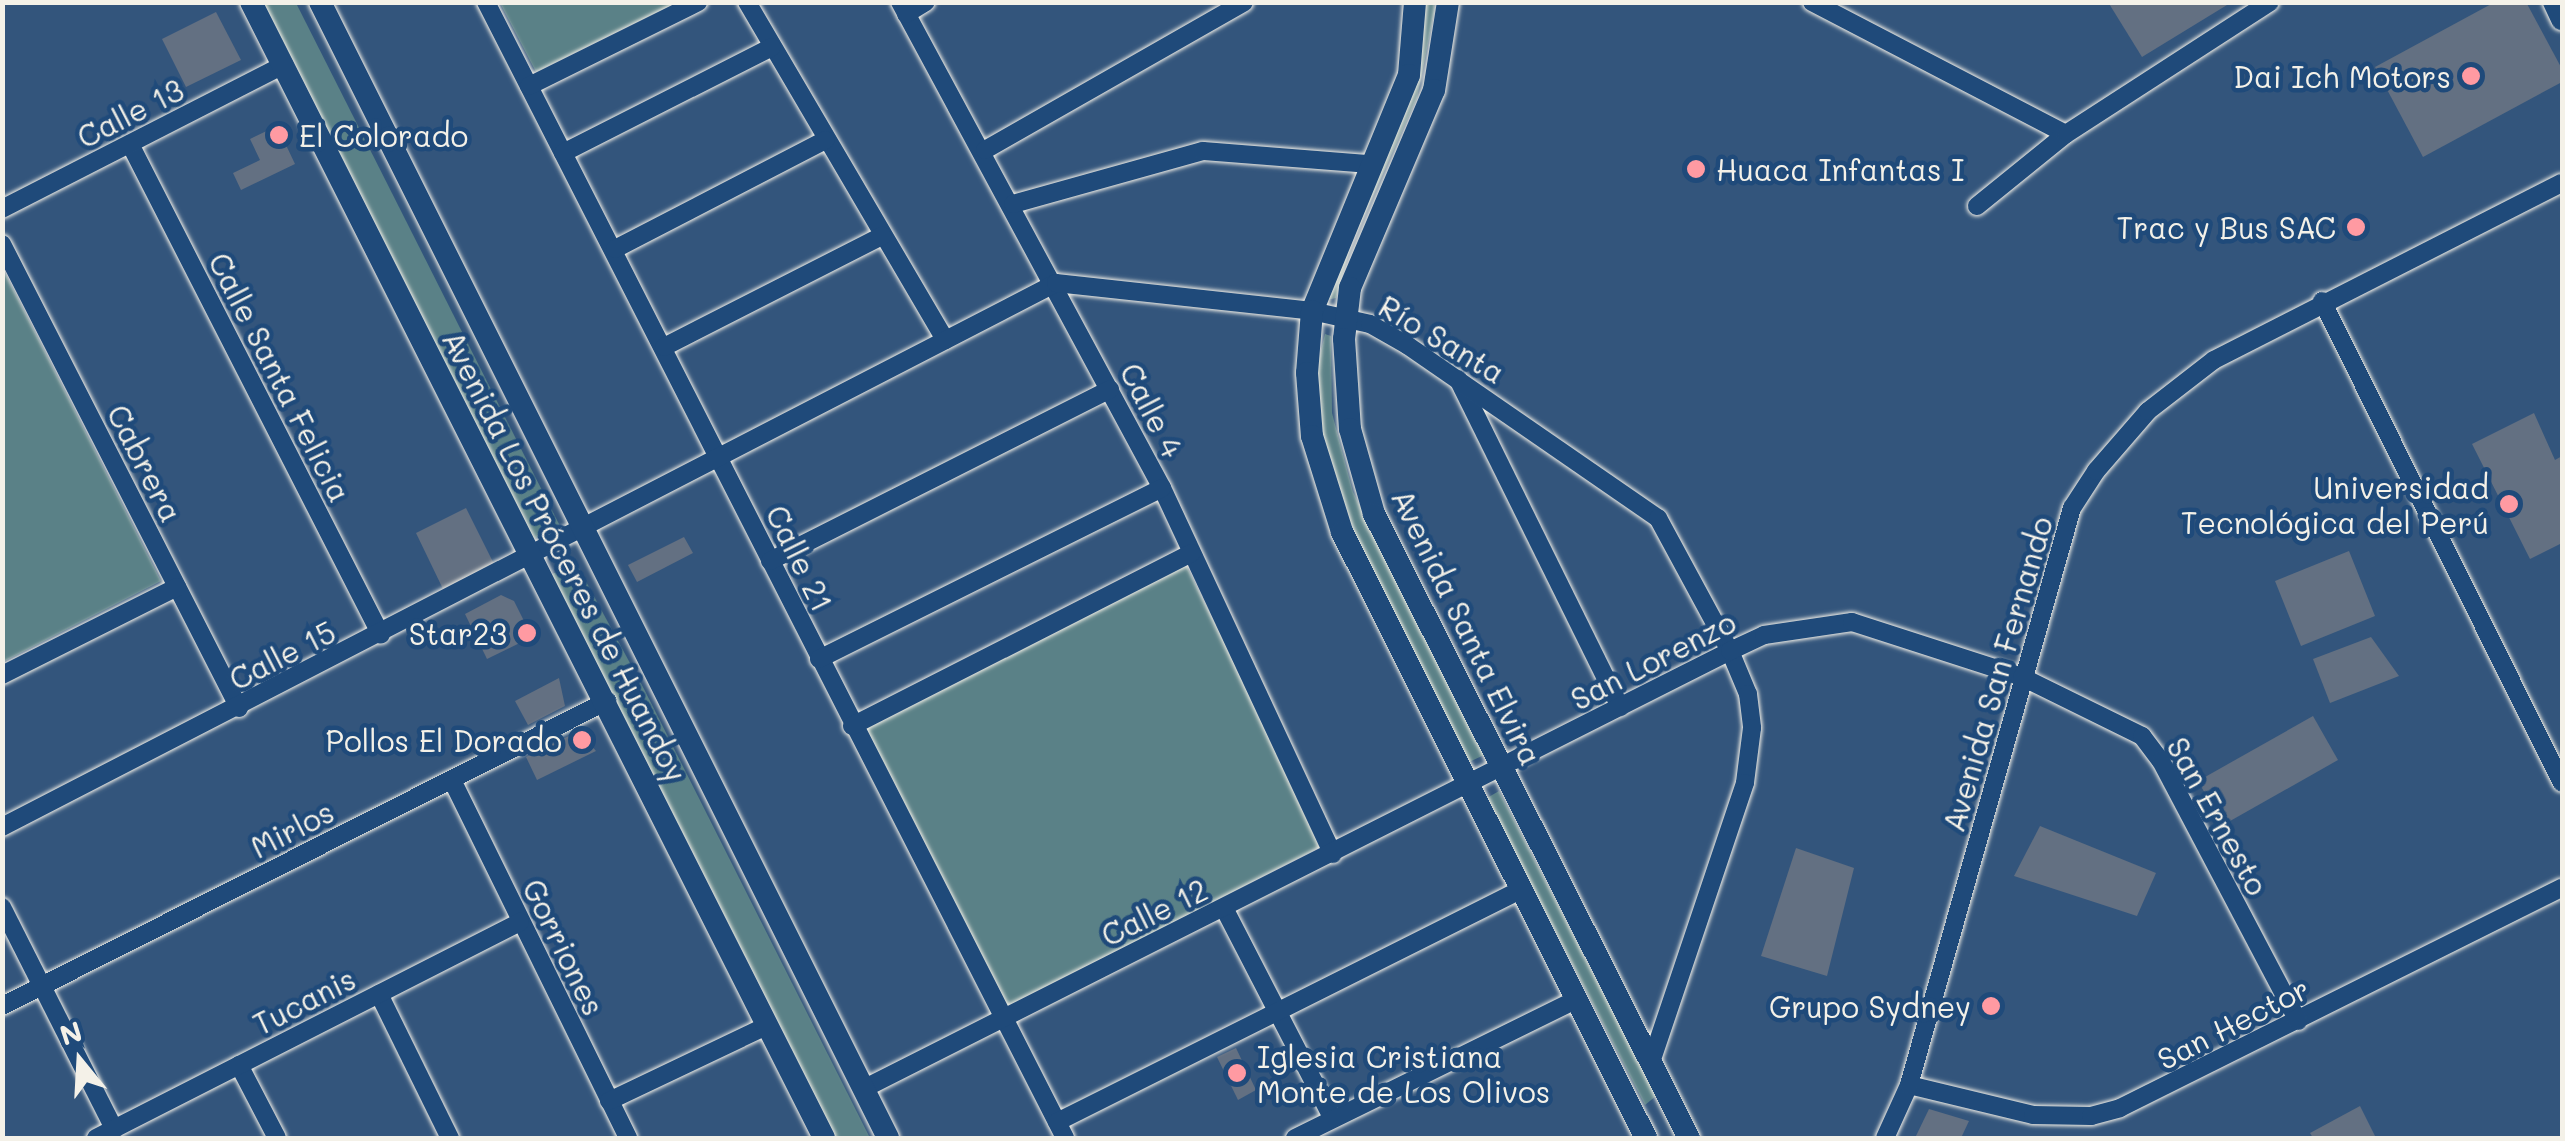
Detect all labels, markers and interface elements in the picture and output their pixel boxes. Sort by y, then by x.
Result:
place label: Dai Ich Motors [2233,58,2451,94]
marker: Dai Ich Motors [2460,65,2482,87]
street label: Calle 13 [71,71,189,155]
place label: El Colorado [299,117,468,153]
marker: El Colorado [268,124,290,146]
place label: Huaca Infantas I [1716,151,1964,187]
marker: Huaca Infantas I [1685,158,1707,180]
place label: Trac y Bus SAC [2117,209,2336,245]
marker: Trac y Bus SAC [2345,216,2367,238]
street label: Calle Santa Felicia [202,246,358,508]
street label: Río Santa [1373,287,1511,391]
street label: Avenida Los Próceres de Huandoy [435,325,695,787]
street label: Calle 4 [1113,357,1191,463]
street label: Cabrera [100,398,190,528]
place label: Universidad Tecnológica del Perú [2181,469,2489,540]
street label: Avenida Santa Elvira [1385,483,1549,771]
marker: Universidad Tecnológica del Perú [2498,493,2520,515]
street label: Calle 21 [759,499,841,617]
street label: Avenida San Fernando [1935,512,2059,836]
street label: San Lorenzo [1565,603,1741,717]
street label: Calle 15 [223,613,341,697]
place label: Star23 [409,615,507,651]
marker: Star23 [516,622,538,644]
place label: Pollos El Dorado [326,722,562,758]
marker: Pollos El Dorado [571,729,593,751]
street label: San Ernesto [2160,731,2276,901]
street label: Mirlos [245,793,339,865]
street label: Calle 12 [1095,871,1213,953]
street label: Gorriones [516,873,612,1021]
street label: Tucanis [247,960,361,1042]
street label: San Hector [2151,969,2315,1077]
place label: Grupo Sydney [1769,988,1971,1024]
marker: Grupo Sydney [1980,995,2002,1017]
north arrow [30,1011,130,1111]
text: N [55,1012,86,1053]
place label: Iglesia Cristiana Monte de Los Olivos [1257,1038,1550,1108]
marker: Iglesia Cristiana Monte de Los Olivos [1226,1062,1248,1084]

